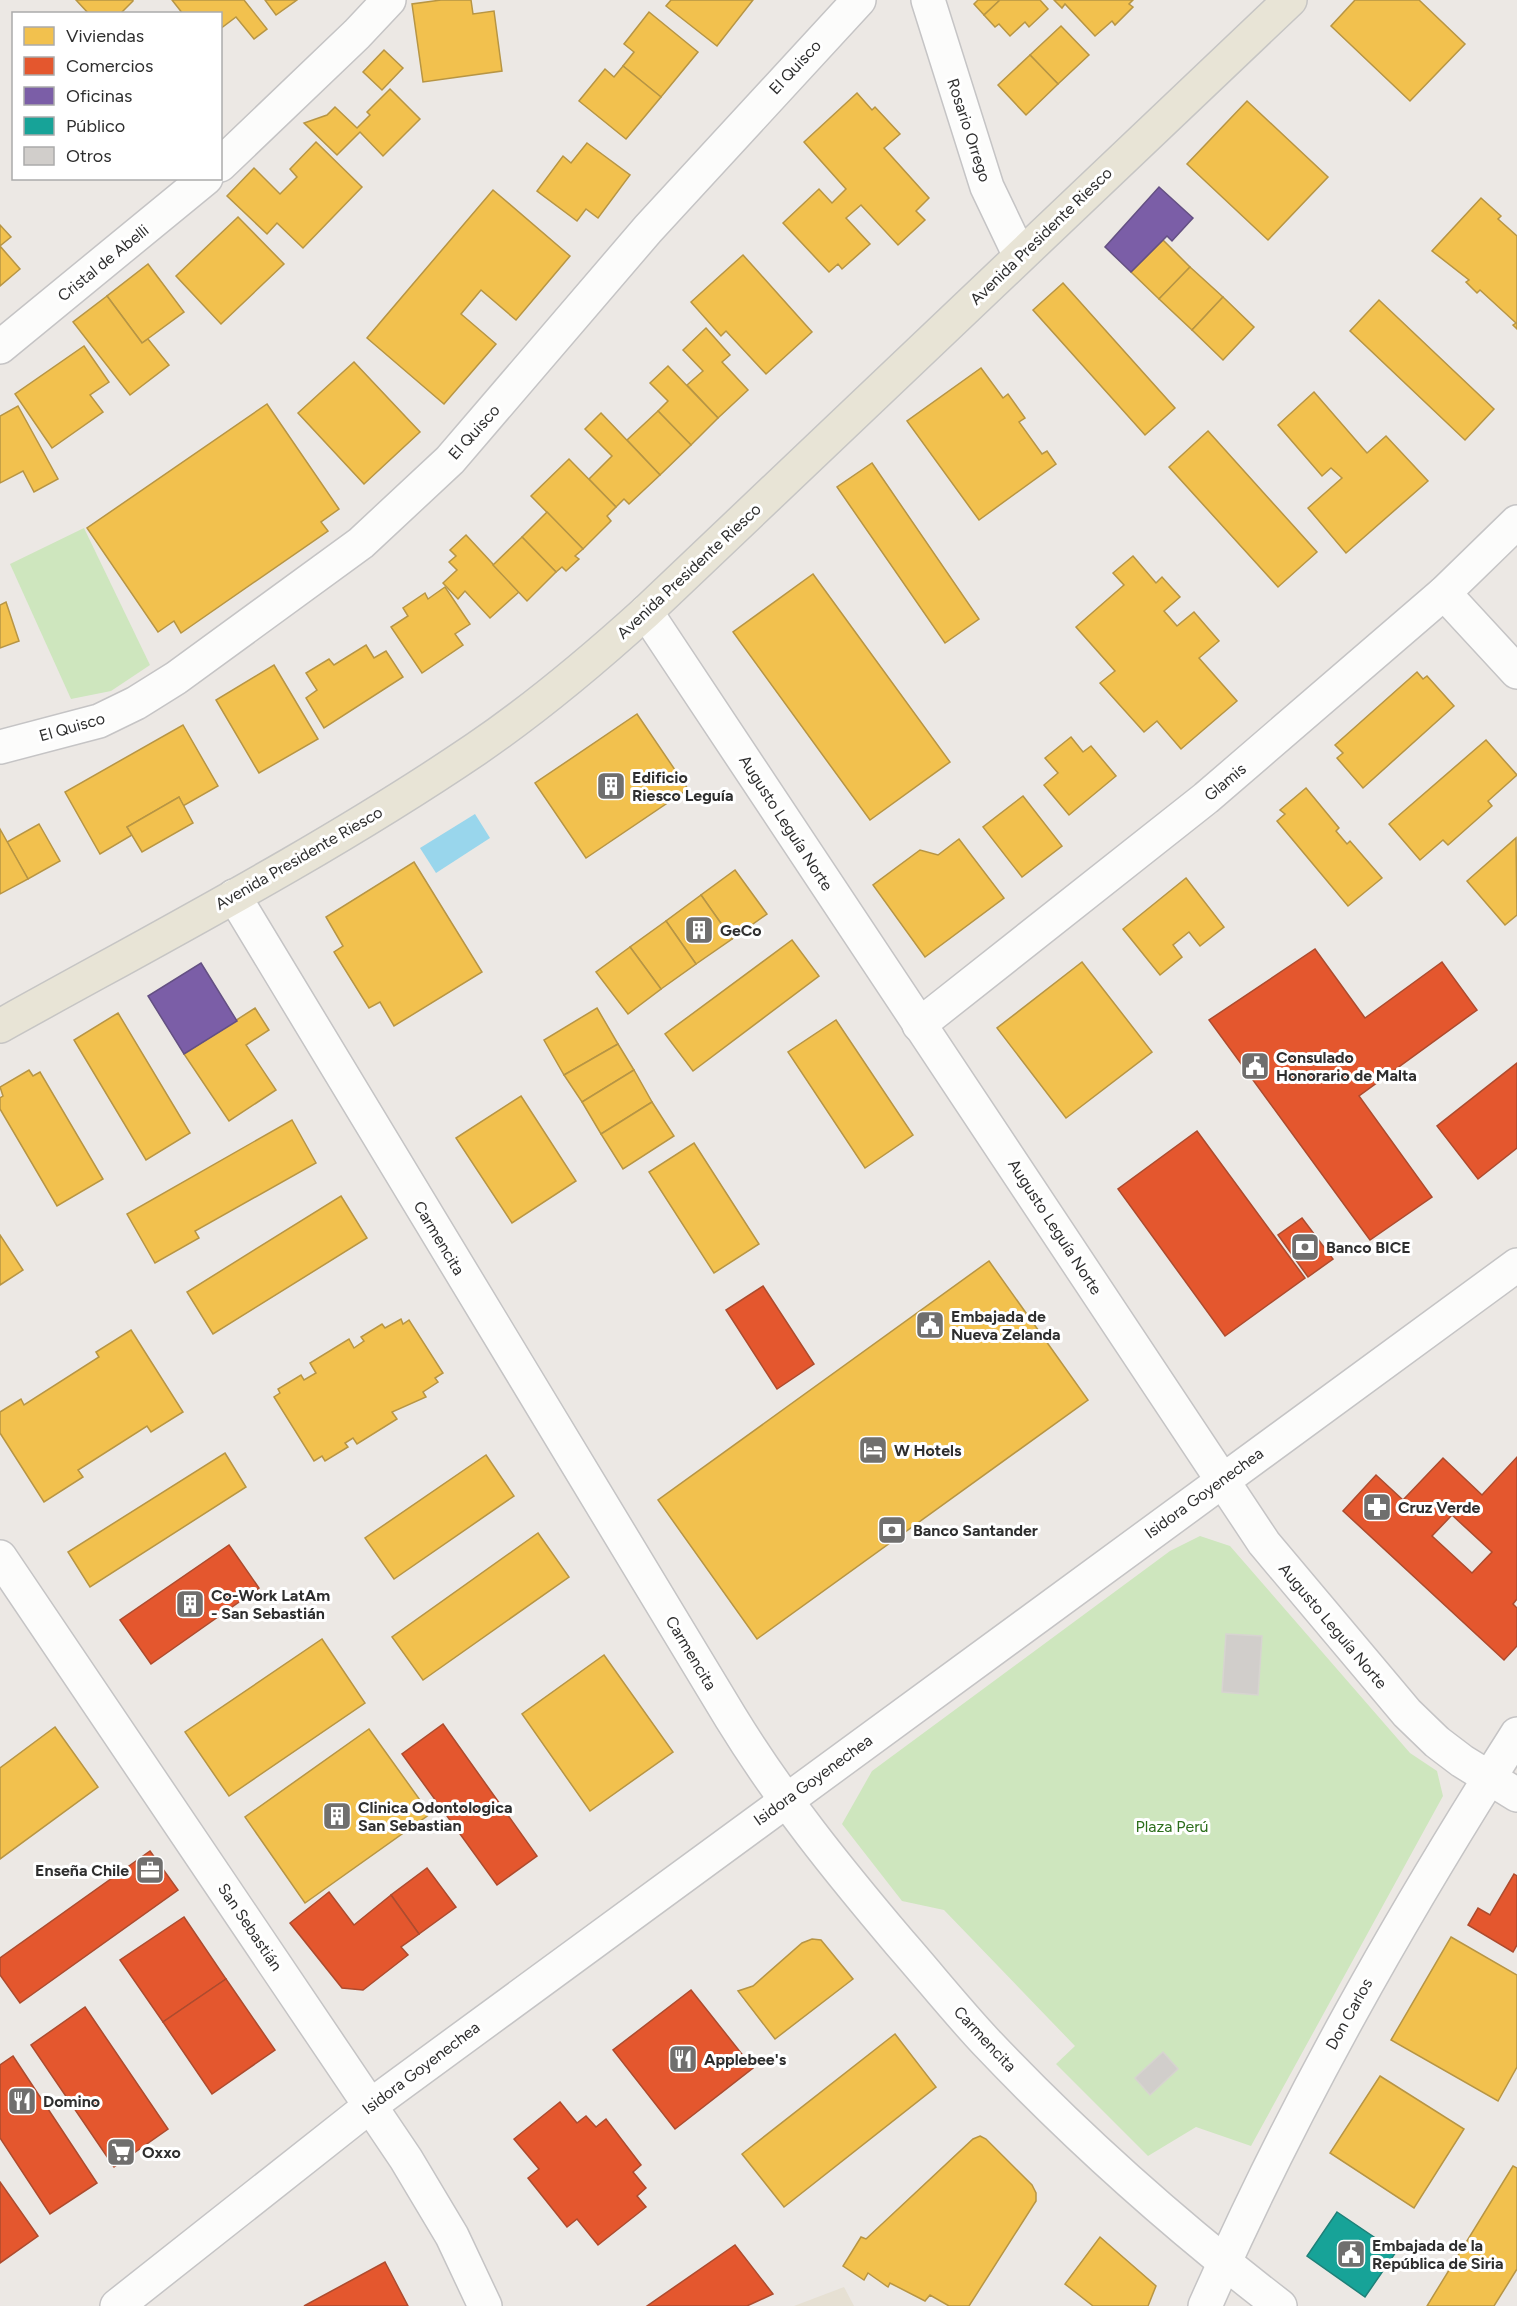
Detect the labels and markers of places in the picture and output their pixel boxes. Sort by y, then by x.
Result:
place label: Edificio Riesco Leguía [632,768,734,805]
building icon: Edificio Riesco Leguía [595,770,627,802]
building icon: GeCo [683,914,715,946]
place label: GeCo [720,921,762,940]
place label: Consulado Honorario de Malta [1276,1048,1417,1085]
public building icon: Consulado Honorario de Malta [1239,1050,1271,1082]
bank icon: Banco BICE [1289,1231,1321,1263]
place label: Banco BICE [1326,1238,1411,1257]
place label: Embajada de Nueva Zelanda [951,1307,1061,1344]
public building icon: Embajada de Nueva Zelanda [914,1309,946,1341]
hotel icon: W Hotels [857,1434,889,1466]
place label: W Hotels [894,1441,962,1460]
pharmacy icon: Cruz Verde [1361,1491,1393,1523]
place label: Cruz Verde [1398,1498,1481,1517]
bank icon: Banco Santander [876,1514,908,1546]
place label: Banco Santander [913,1521,1038,1540]
place label: Co-Work LatAm - San Sebastián [211,1586,330,1623]
building icon: Co-Work LatAm - San Sebastián [174,1588,206,1620]
place label: Clinica Odontologica San Sebastian [358,1798,512,1835]
building icon: Clinica Odontologica San Sebastian [321,1800,353,1832]
office icon: Enseña Chile [134,1854,166,1886]
place label: Enseña Chile [35,1861,129,1880]
restaurant icon: Applebee's [667,2043,699,2075]
place label: Applebee's [704,2050,787,2069]
restaurant icon: Domino [6,2085,38,2117]
place label: Domino [43,2092,100,2111]
supermarket icon: Oxxo [105,2136,137,2168]
place label: Oxxo [142,2143,181,2162]
place label: Embajada de la República de Siria [1372,2236,1504,2273]
public building icon: Embajada de la República de Siria [1335,2238,1367,2270]

